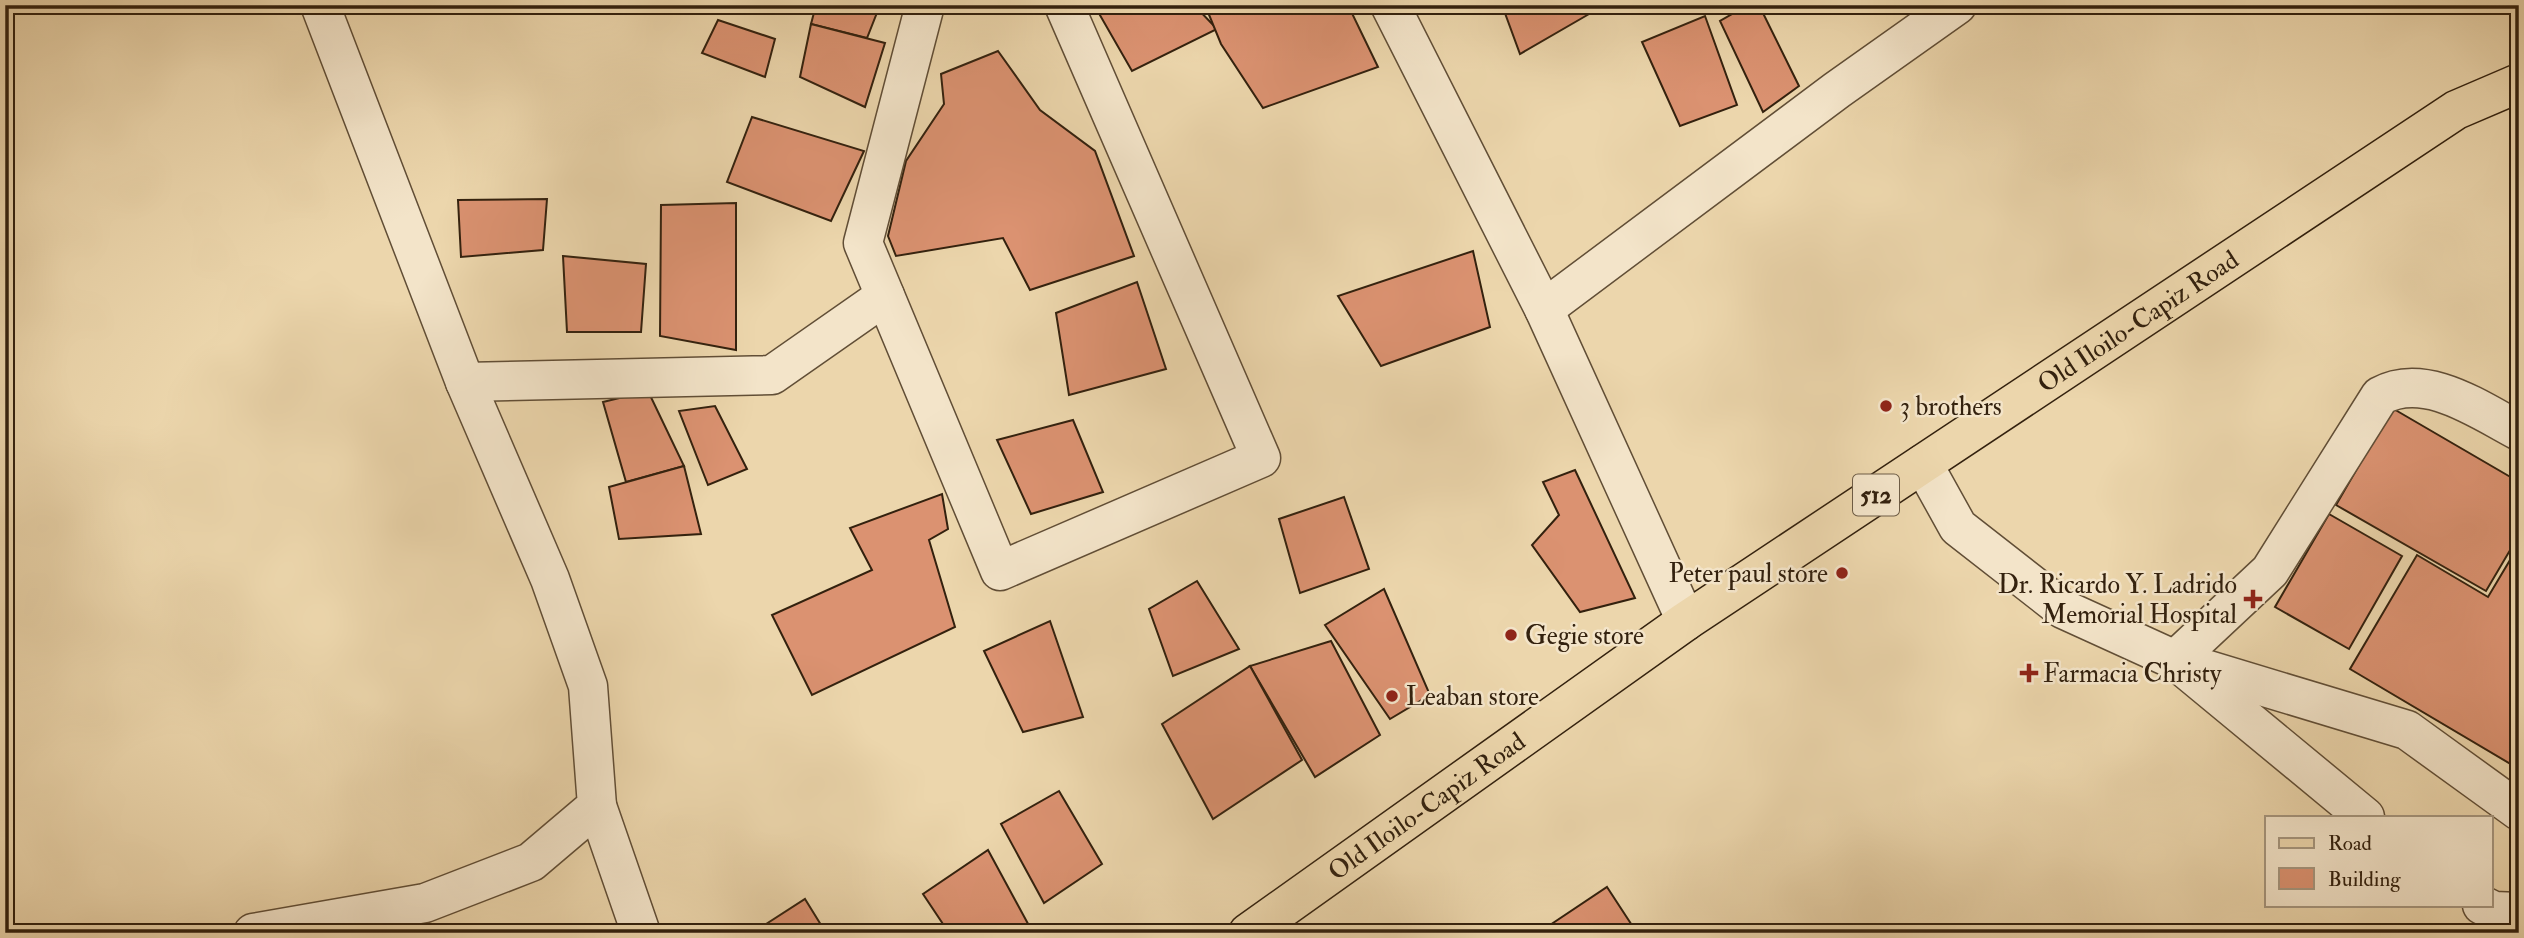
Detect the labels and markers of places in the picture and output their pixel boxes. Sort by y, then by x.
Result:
place label: 3 brothers [1900,391,2002,423]
marker: 3 brothers [1878,398,1894,414]
place label: Peter paul store [1668,558,1828,591]
marker: Peter paul store [1834,565,1850,581]
place label: Dr. Ricardo Y. Ladrido Memorial Hospital [1998,569,2237,632]
marker: Dr. Ricardo Y. Ladrido Memorial Hospital [2243,589,2263,609]
place label: Gegie store [1525,620,1644,652]
marker: Gegie store [1503,627,1519,643]
place label: Farmacia Christy [2043,658,2222,690]
marker: Farmacia Christy [2021,665,2037,681]
place label: Leaban store [1406,681,1539,713]
marker: Leaban store [1384,688,1400,704]

